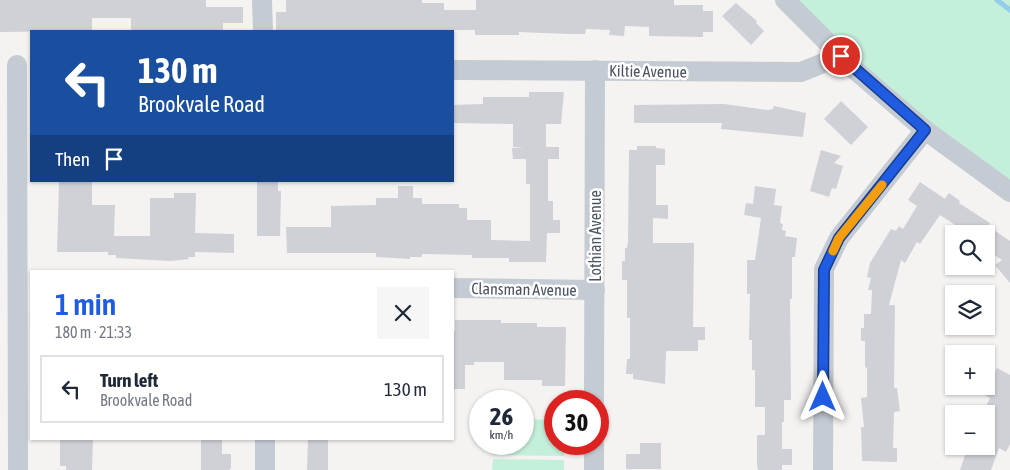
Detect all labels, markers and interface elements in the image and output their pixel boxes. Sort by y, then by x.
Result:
pin [820,35,862,77]
icon: arrive [827,42,855,70]
icon: left [55,50,120,115]
text: 130 m [138,50,217,90]
street label: Kiltie Avenue [609,61,687,81]
text: Brookvale Road [138,91,265,117]
icon: arrive [100,145,128,173]
text: Then [55,148,90,170]
street label: Lothian Avenue [586,190,604,282]
map controls [945,225,995,455]
button: search [945,225,995,275]
street label: Clansman Avenue [471,279,577,299]
button: layers [945,285,995,335]
text: 1 min [55,287,116,321]
button: close [377,287,429,339]
text: 180 m · 21:33 [55,323,132,341]
button: + [945,345,995,395]
text: Turn left [100,369,158,391]
position arrow [796,370,848,422]
icon: left [57,375,85,403]
text: 130 m [384,378,427,400]
speed limit sign: 30 [544,390,609,455]
text: Brookvale Road [100,391,192,409]
text: 26 [490,402,513,430]
button: − [945,405,995,455]
text: km/h [490,428,513,442]

